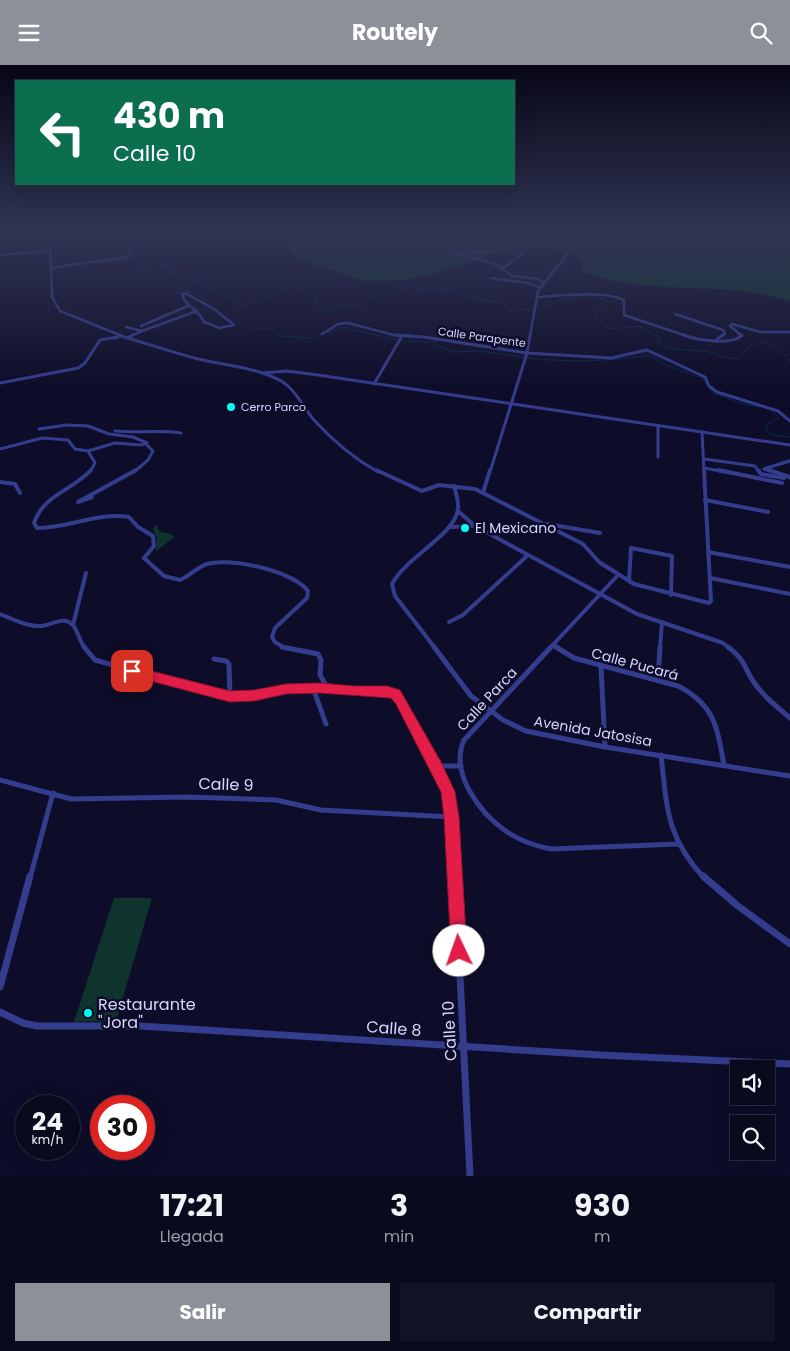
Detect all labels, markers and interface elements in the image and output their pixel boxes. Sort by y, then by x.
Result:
text: Routely [352,17,438,48]
icon: menu [15,19,43,47]
icon: search [747,19,775,47]
text: 430 m [113,91,225,140]
icon: left [30,100,95,165]
text: Calle 10 [113,138,196,169]
street label: Calle Parapente [437,323,527,351]
place label: Cerro Parco [241,399,306,415]
marker: Cerro Parco [225,401,237,413]
place label: El Mexicano [475,518,556,538]
marker: El Mexicano [459,522,471,534]
street label: Calle Pucará [589,643,681,685]
pin [111,650,153,692]
icon: arrive [118,657,146,685]
street label: Calle Parca [452,663,522,735]
street label: Avenida Jatosisa [532,711,654,751]
street label: Calle 9 [198,772,254,797]
position arrow [432,924,484,976]
place label: Restaurante "Jora" [98,993,196,1034]
street label: Calle 10 [436,1000,463,1062]
marker: Restaurante "Jora" [82,1007,94,1019]
street label: Calle 8 [366,1015,422,1042]
map controls [730,1060,775,1160]
button: sound [730,1060,775,1105]
speed limit sign: 30 [90,1095,155,1160]
text: 24 [32,1104,63,1139]
button: search [730,1115,775,1160]
text: km/h [32,1131,63,1148]
text: 17:21 [160,1184,224,1227]
text: 3 [390,1184,408,1227]
text: 930 [574,1184,630,1227]
text: Llegada [160,1225,224,1248]
text: min [384,1225,414,1248]
text: m [594,1225,610,1248]
button: Salir [15,1283,390,1341]
button: Compartir [400,1283,775,1341]

